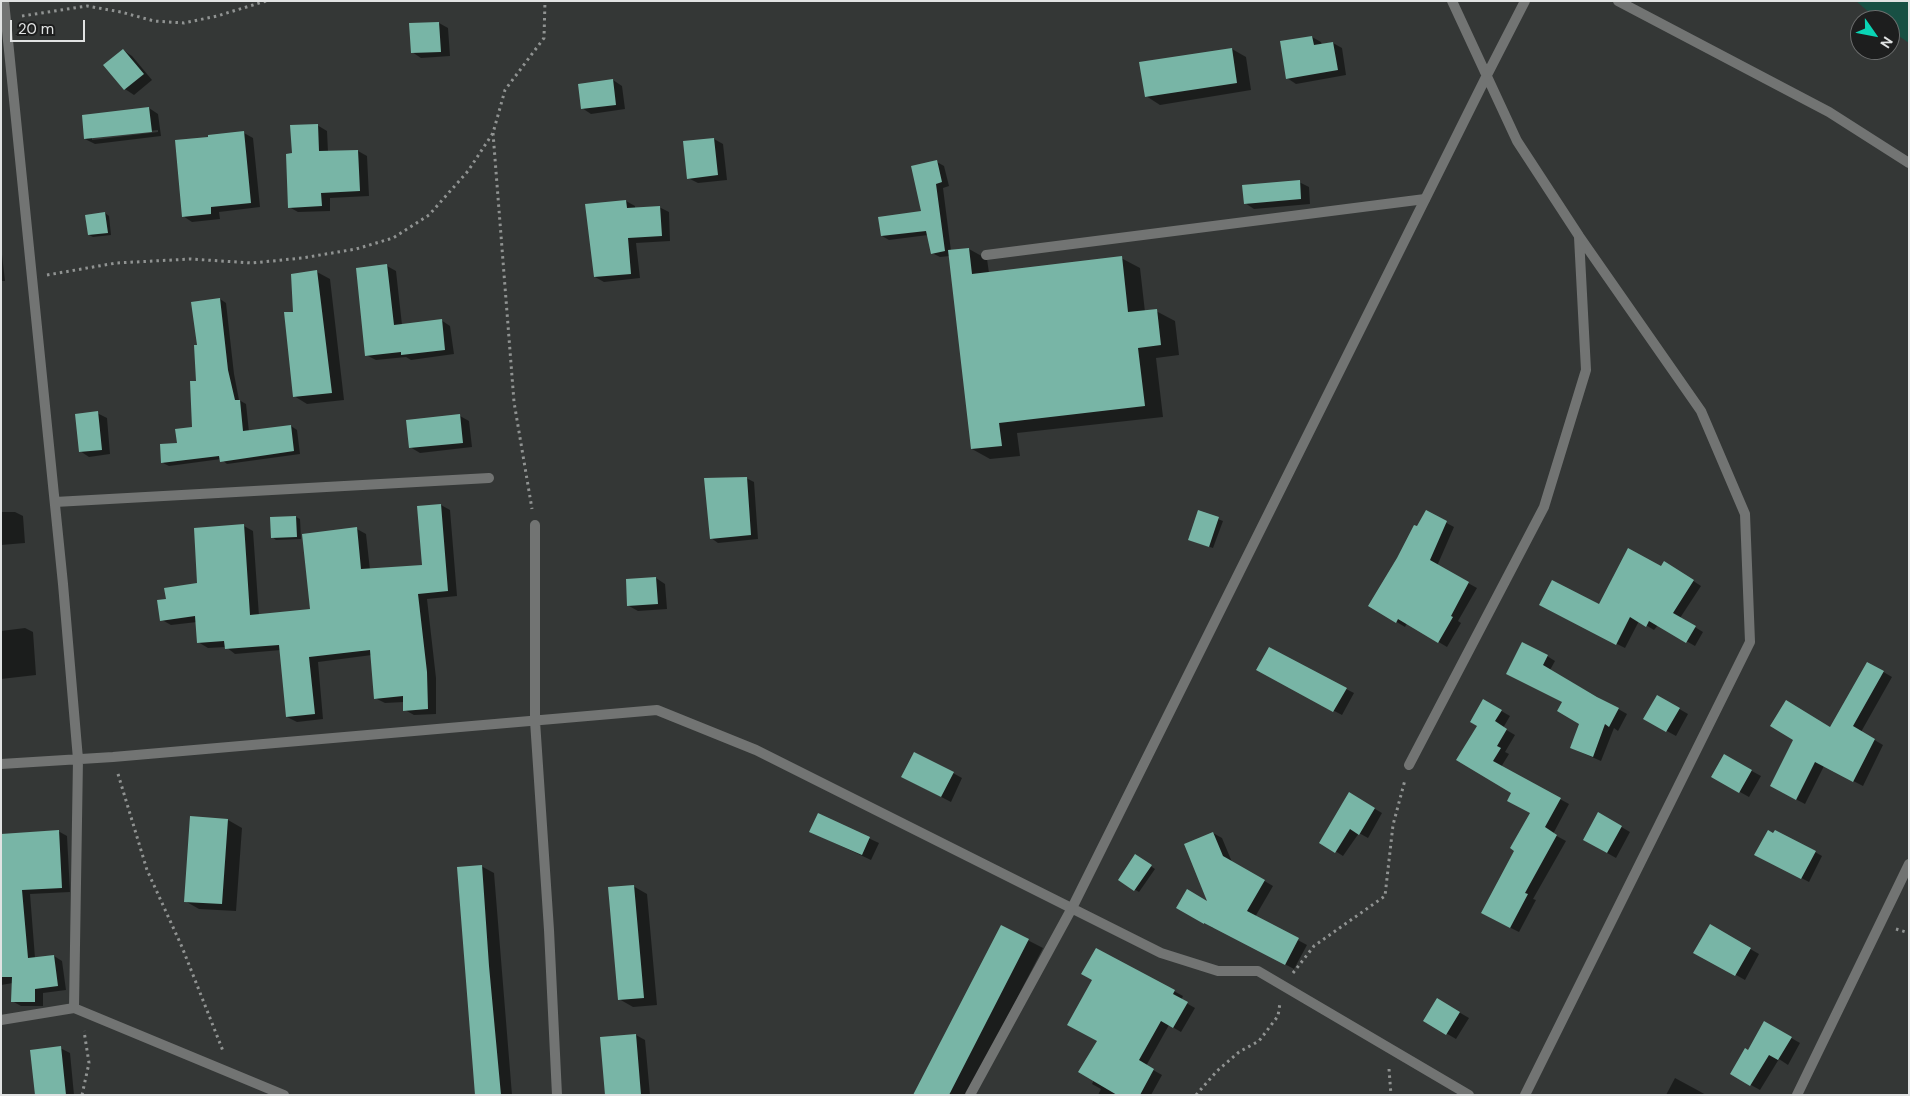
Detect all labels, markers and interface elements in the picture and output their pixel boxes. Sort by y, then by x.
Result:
scale bar [12,10,88,42]
north arrow [1850,10,1900,60]
text: 20 m [18,19,54,39]
text: N [1876,33,1897,52]

